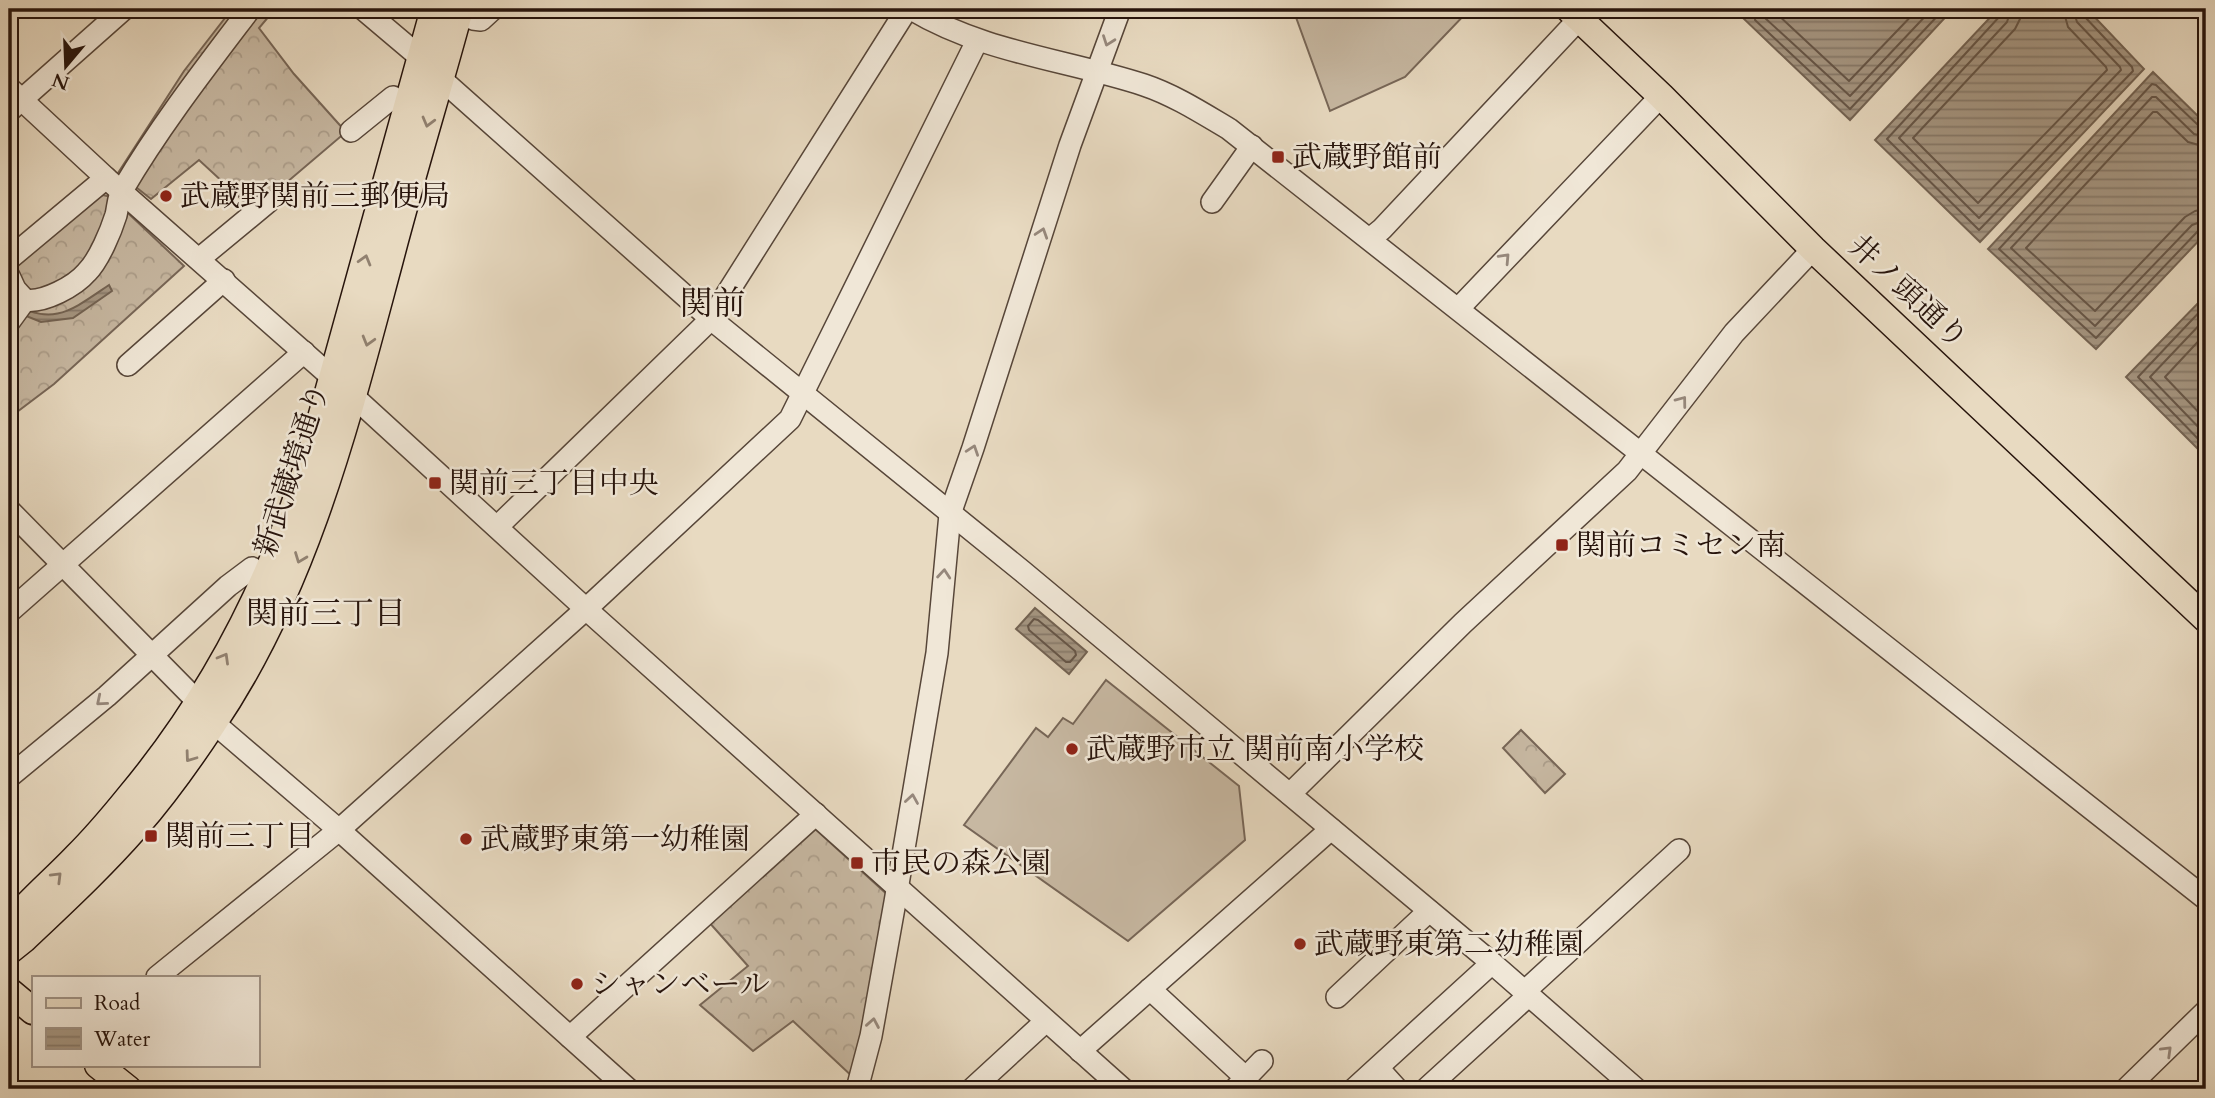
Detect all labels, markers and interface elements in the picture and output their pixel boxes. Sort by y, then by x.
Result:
north arrow [32,32,102,102]
one-way arrow [1102,34,1116,46]
text: N [48,66,73,96]
one-way arrow [422,116,437,128]
place label: 武蔵野館前 [1292,137,1442,178]
marker: 武蔵野館前 [1270,149,1286,165]
place label: 武蔵野関前三郵便局 [180,176,450,217]
marker: 武蔵野関前三郵便局 [158,188,174,204]
street label: 井ノ頭通り [1839,226,1977,358]
one-way arrow [1033,227,1048,239]
one-way arrow [1497,253,1510,266]
one-way arrow [357,254,371,266]
district label: 関前 [680,281,746,326]
one-way arrow [361,335,376,347]
street label: 新武蔵境通り [245,378,339,562]
one-way arrow [1674,396,1687,409]
one-way arrow [964,444,979,456]
place label: 関前三丁目中央 [449,463,659,504]
marker: 関前三丁目中央 [427,475,443,491]
place label: 関前コミセン南 [1576,525,1786,566]
marker: 関前コミセン南 [1554,537,1570,553]
one-way arrow [295,552,309,564]
one-way arrow [936,568,951,579]
district label: 関前三丁目 [246,592,406,636]
one-way arrow [216,652,229,665]
one-way arrow [96,693,109,705]
place label: 武蔵野市立 関前南小学校 [1086,729,1424,770]
marker: 武蔵野市立 関前南小学校 [1064,741,1080,757]
one-way arrow [186,749,198,761]
one-way arrow [904,793,919,805]
place label: 関前三丁目 [165,816,315,857]
place label: 武蔵野東第一幼稚園 [480,819,750,860]
marker: 関前三丁目 [143,828,159,844]
marker: 武蔵野東第一幼稚園 [458,831,474,847]
place label: 市民の森公園 [871,843,1051,884]
marker: 市民の森公園 [849,855,865,871]
one-way arrow [48,872,61,885]
place label: 武蔵野東第二幼稚園 [1314,924,1584,965]
marker: 武蔵野東第二幼稚園 [1292,936,1308,952]
place label: シャンベール [591,964,770,1005]
legend [32,976,259,1066]
marker: シャンベール [569,976,585,992]
text: Road [94,989,140,1018]
one-way arrow [865,1017,880,1029]
text: Water [93,1025,150,1054]
one-way arrow [2158,1046,2171,1059]

